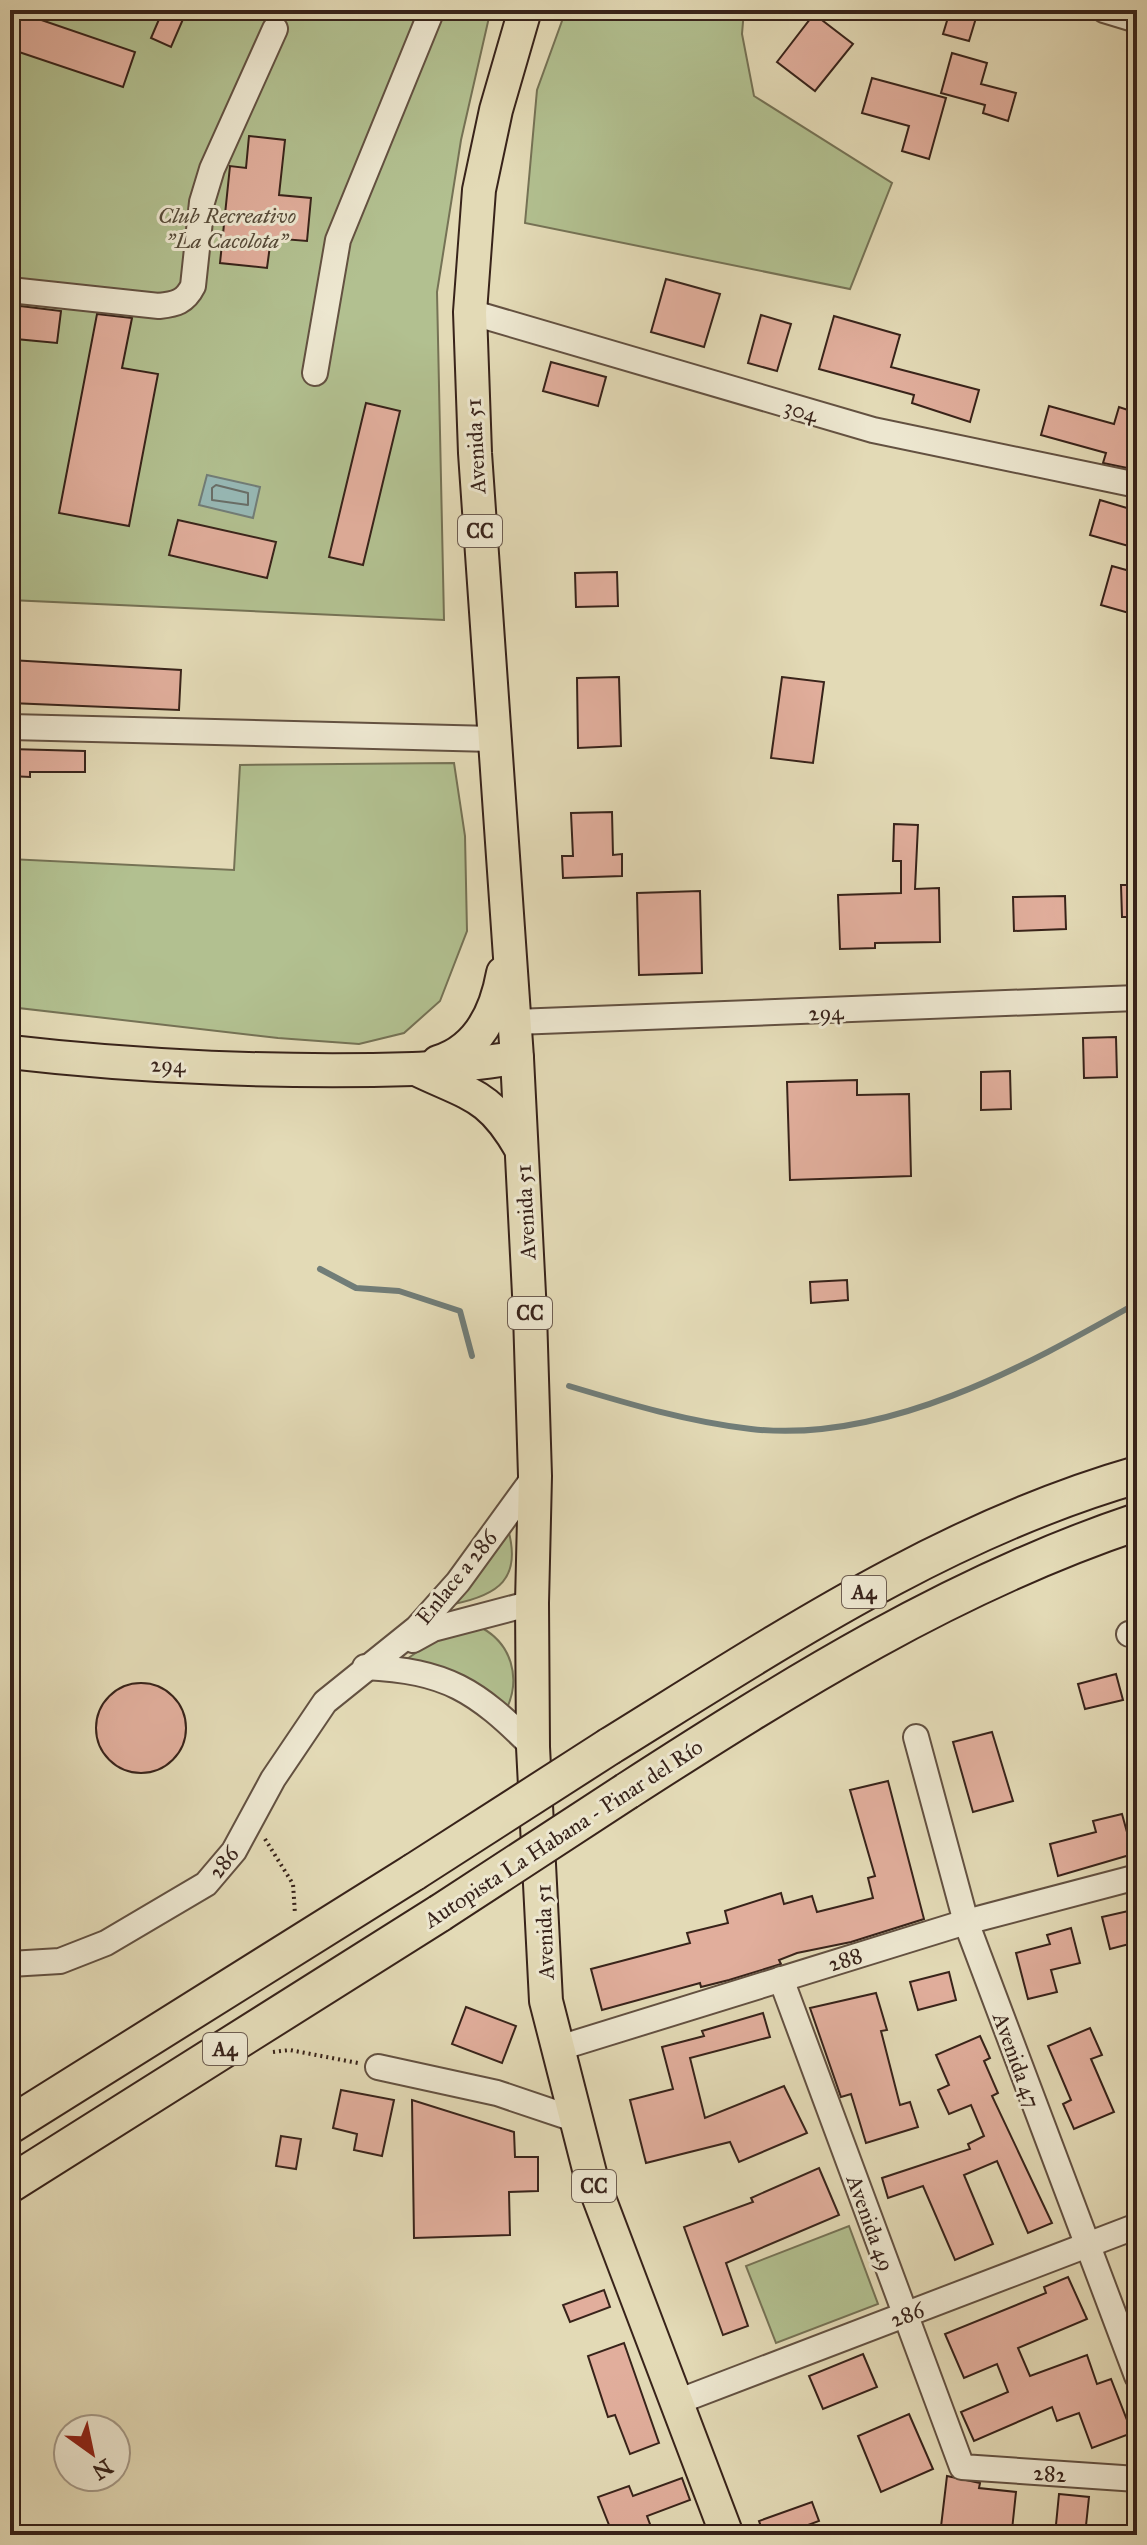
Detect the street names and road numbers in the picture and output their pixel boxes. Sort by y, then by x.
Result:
street label: 304 [781,393,822,428]
street label: Avenida 51 [460,398,492,495]
road number: CC [458,515,502,547]
street label: 294 [808,998,845,1027]
street label: 294 [150,1050,187,1079]
street label: Avenida 51 [510,1164,542,1261]
road number: CC [508,1297,552,1329]
street label: Enlace a 286 [410,1524,503,1630]
road number: A4 [842,1576,886,1608]
street label: Autopista La Habana - Pinar del Río [418,1733,708,1934]
street label: 286 [202,1840,245,1884]
street label: Avenida 51 [529,1884,560,1981]
street label: 288 [825,1942,865,1977]
street label: Avenida 47 [987,2008,1046,2111]
road number: A4 [203,2033,247,2065]
road number: CC [572,2170,616,2202]
street label: Avenida 49 [840,2170,900,2275]
street label: 286 [887,2296,928,2333]
street label: 282 [1032,2459,1068,2488]

